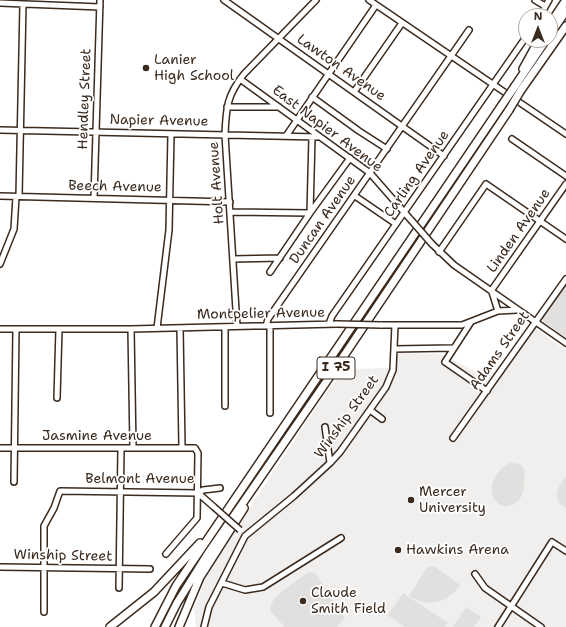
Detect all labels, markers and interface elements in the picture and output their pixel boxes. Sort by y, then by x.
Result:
north arrow [518,8,558,48]
text: N [534,9,542,24]
street label: Lawton Avenue [293,31,389,105]
street label: Hendley Street [75,48,95,150]
place label: Lanier High School [154,52,234,84]
marker: Lanier High School [141,63,151,73]
street label: East Napier Avenue [269,82,385,176]
street label: Napier Avenue [109,112,209,130]
street label: Carling Avenue [381,127,453,221]
street label: Holt Avenue [206,141,228,225]
street label: Duncan Avenue [286,173,360,267]
street label: Beech Avenue [68,178,162,196]
street label: Linden Avenue [484,186,554,276]
street label: Montpelier Avenue [197,304,325,324]
street label: Adams Street [467,308,533,394]
road number: I 75 [317,357,355,379]
street label: Winship Street [311,372,383,462]
street label: Jasmine Avenue [42,428,152,444]
street label: Belmont Avenue [85,471,195,487]
place label: Mercer University [419,484,486,516]
marker: Mercer University [406,495,416,505]
place label: Hawkins Arena [406,542,509,558]
marker: Hawkins Arena [393,545,403,555]
street label: Winship Street [14,547,112,565]
place label: Claude Smith Field [311,585,386,618]
marker: Claude Smith Field [298,596,308,606]

